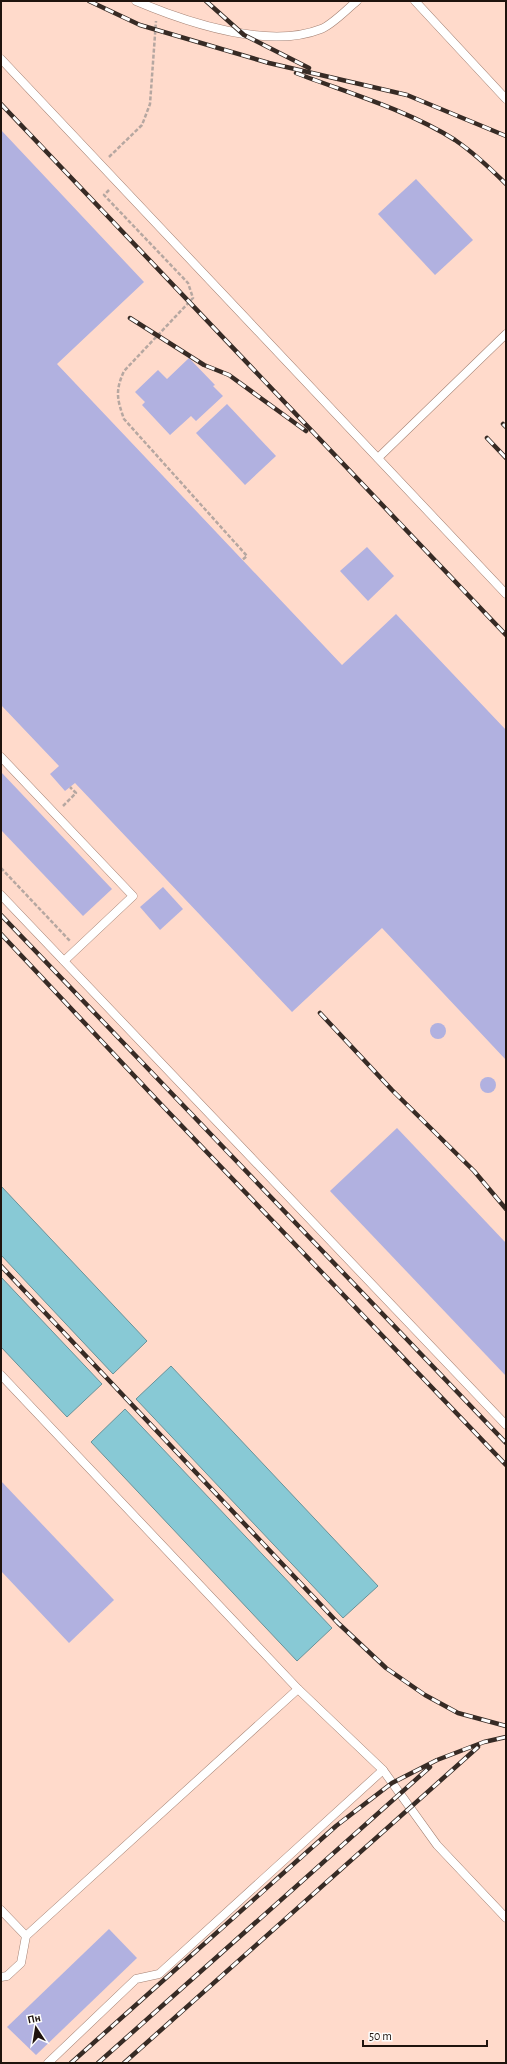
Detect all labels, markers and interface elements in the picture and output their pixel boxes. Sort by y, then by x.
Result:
north arrow [16,2008,56,2048]
text: Пн [26,2012,42,2025]
scale bar [363,2022,487,2048]
text: 50 m [369,2030,392,2042]

